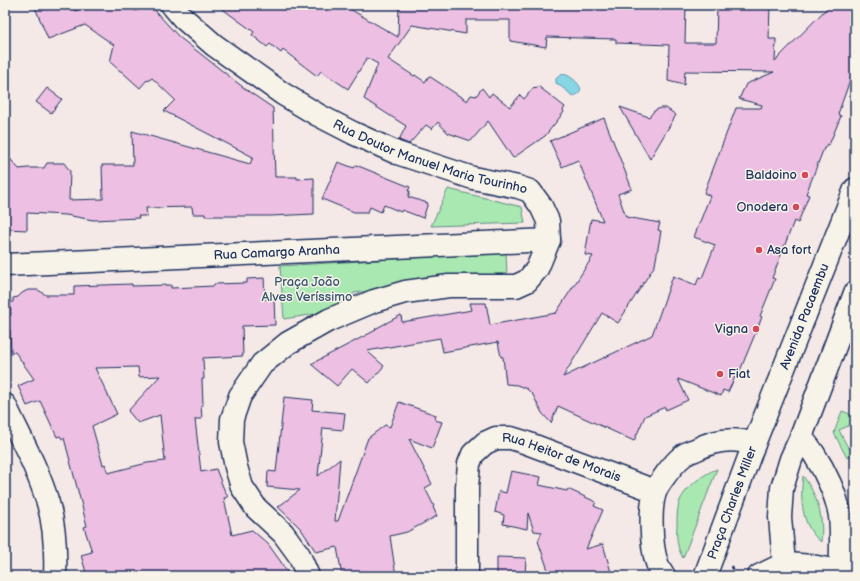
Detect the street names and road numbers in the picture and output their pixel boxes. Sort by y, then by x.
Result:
street label: Rua Doutor Manuel Maria Tourinho [330,116,529,198]
street label: Rua Camargo Aranha [213,242,340,263]
street label: Avenida Pacaembu [776,261,833,372]
street label: Rua Heitor de Morais [502,430,624,486]
street label: Praça Charles Miller [704,444,760,562]

